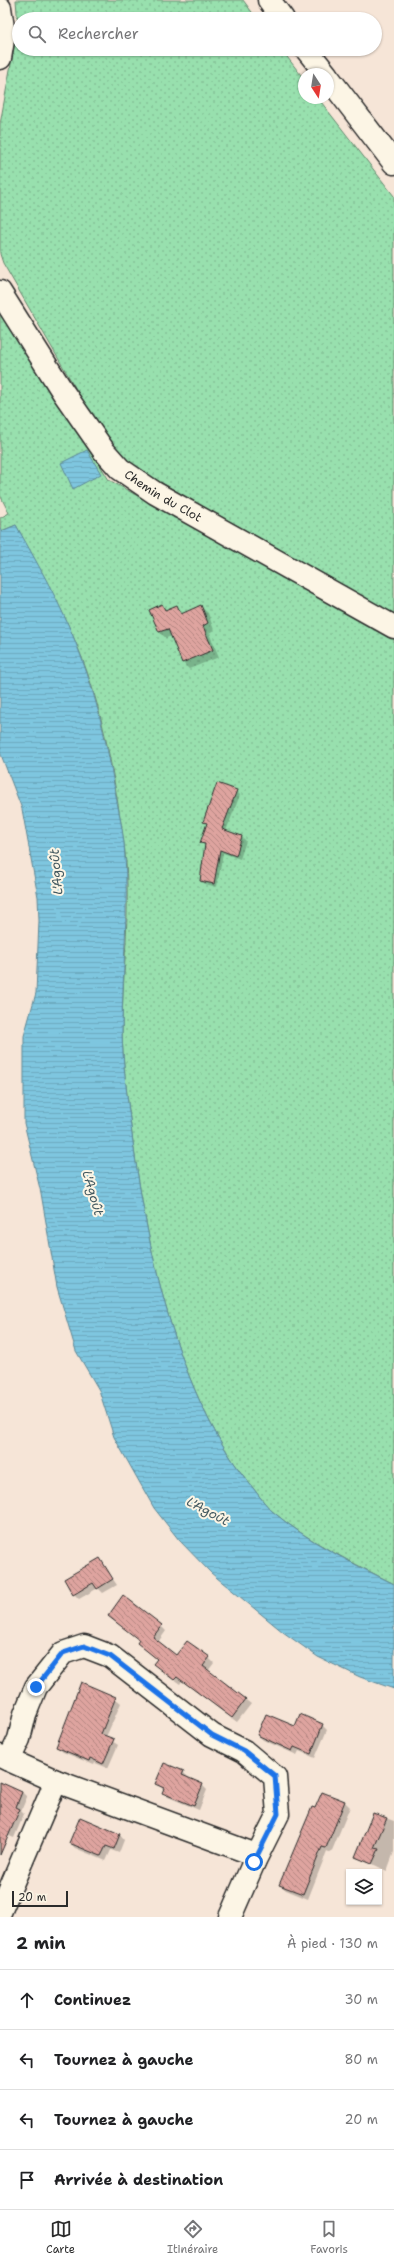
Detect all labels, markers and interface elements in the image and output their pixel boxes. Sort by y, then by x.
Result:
search box [12,12,382,56]
icon: search [26,23,48,45]
text: Rechercher [58,24,139,44]
north arrow [298,68,334,104]
street label: Chemin du Clot [121,466,205,526]
water label: L'Agoût [45,848,66,896]
water label: L'Agoût [78,1168,108,1218]
water label: L'Agoût [184,1493,233,1529]
route end [27,1678,45,1696]
route start [245,1853,263,1871]
map controls [346,1869,382,1905]
button: layers [346,1869,382,1905]
scale bar [12,1889,68,1908]
text: 20 m [18,1890,46,1905]
text: 2 min [16,1932,66,1954]
text: À pied · 130 m [287,1935,378,1952]
icon: ahead [16,1989,38,2011]
text: Continuez [54,1990,131,2010]
text: 30 m [344,1991,378,2008]
icon: left [16,2049,38,2071]
text: Tournez à gauche [54,2050,194,2070]
text: 80 m [344,2051,378,2068]
icon: left [16,2109,38,2131]
text: Tournez à gauche [54,2110,194,2130]
text: 20 m [345,2111,378,2128]
icon: arrive [16,2169,38,2191]
text: Arrivée à destination [54,2170,223,2190]
tab: Carte [46,2218,75,2257]
tab: Itinéraire [167,2218,218,2257]
tab: Favoris [310,2218,348,2257]

